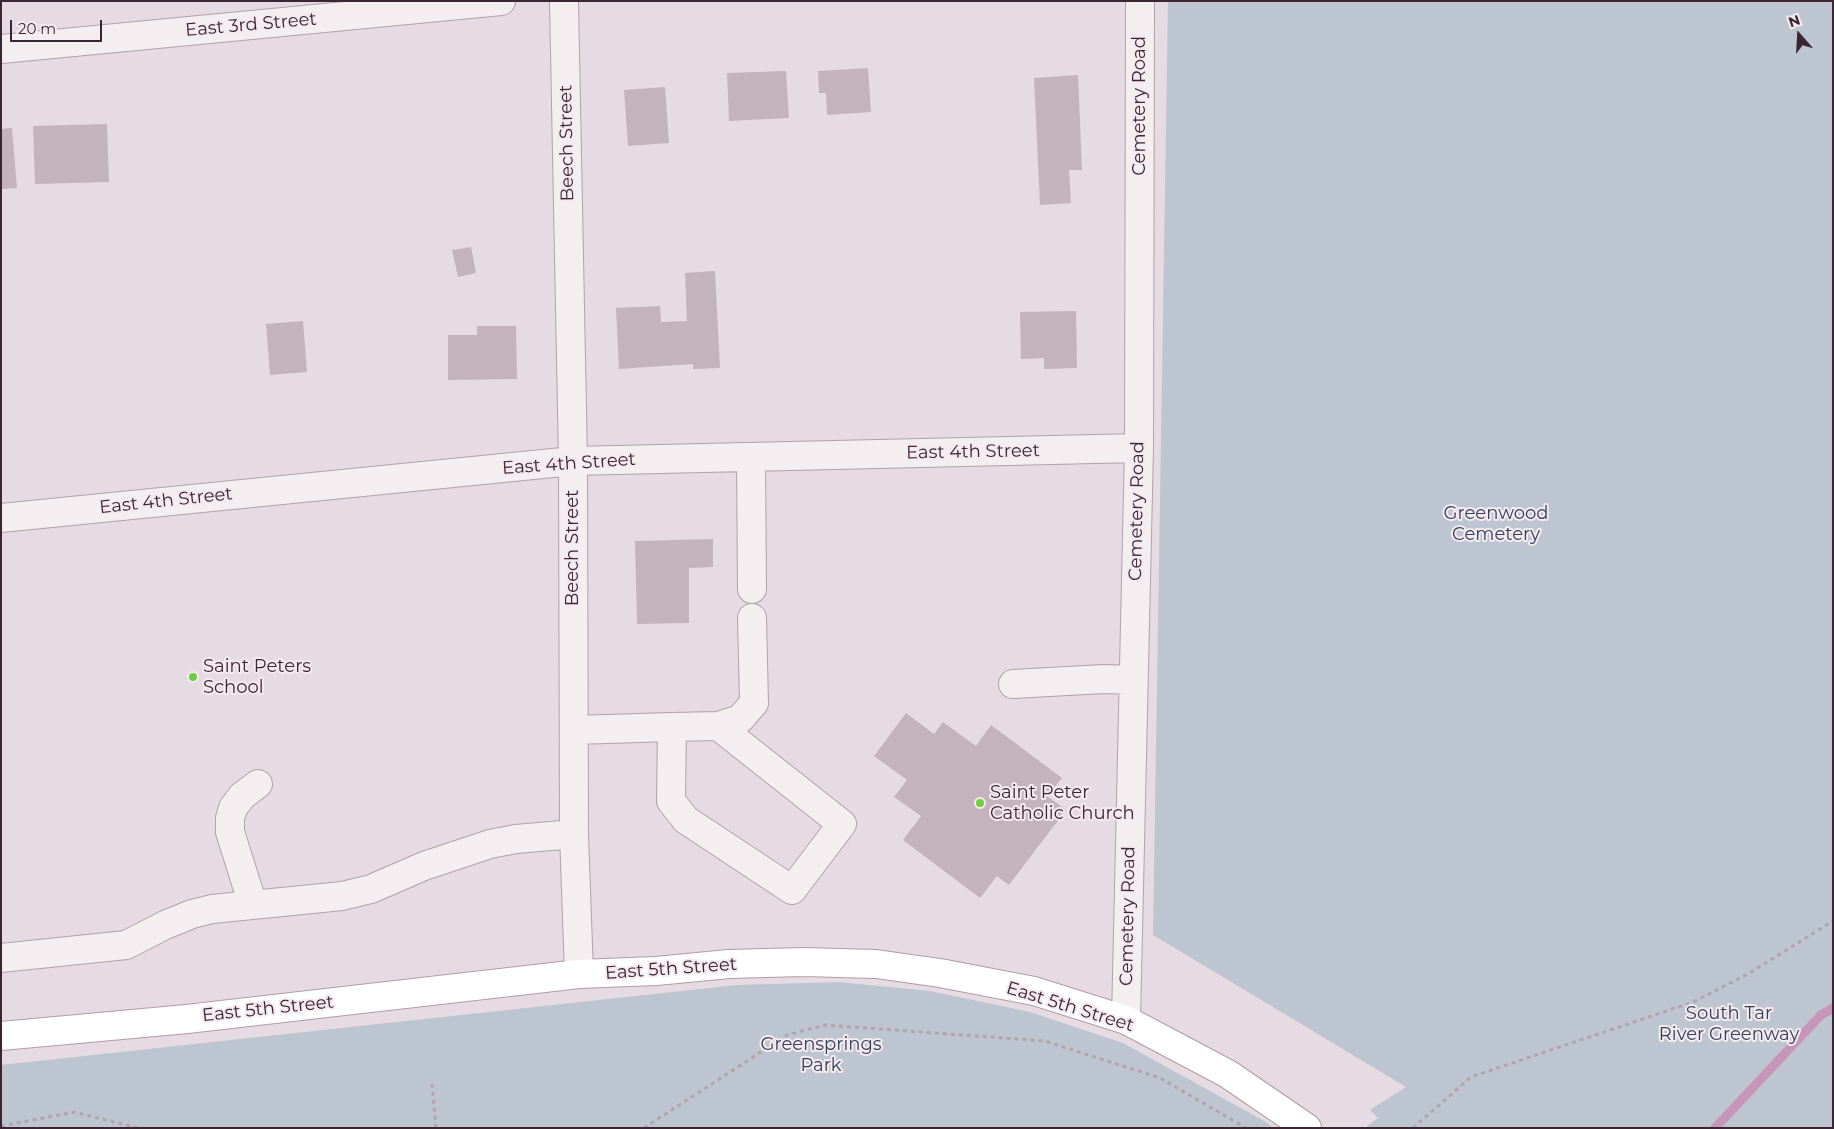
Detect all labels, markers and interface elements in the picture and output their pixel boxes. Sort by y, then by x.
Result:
street label: East 3rd Street [184,8,318,42]
scale bar [12,10,105,42]
north arrow [1774,10,1824,60]
text: N [1786,10,1802,31]
text: 20 m [18,19,56,38]
street label: Cemetery Road [1129,36,1151,176]
street label: Beech Street [555,85,579,201]
street label: East 4th Street [906,440,1040,464]
street label: Cemetery Road [1125,441,1149,581]
street label: East 4th Street [501,449,637,479]
street label: East 4th Street [98,483,234,519]
street label: Beech Street [562,490,584,606]
park label: Greenwood Cemetery [1444,503,1548,546]
place label: Saint Peters School [203,656,311,699]
marker: Saint Peters School [187,671,199,683]
place label: Saint Peter Catholic Church [990,782,1135,824]
marker: Saint Peter Catholic Church [974,797,986,809]
street label: Cemetery Road [1116,846,1140,986]
street label: East 5th Street [604,954,738,984]
street label: East 5th Street [1004,977,1136,1037]
street label: East 5th Street [201,991,335,1027]
park label: South Tar River Greenway [1659,1003,1799,1046]
park label: Greensprings Park [760,1034,882,1076]

